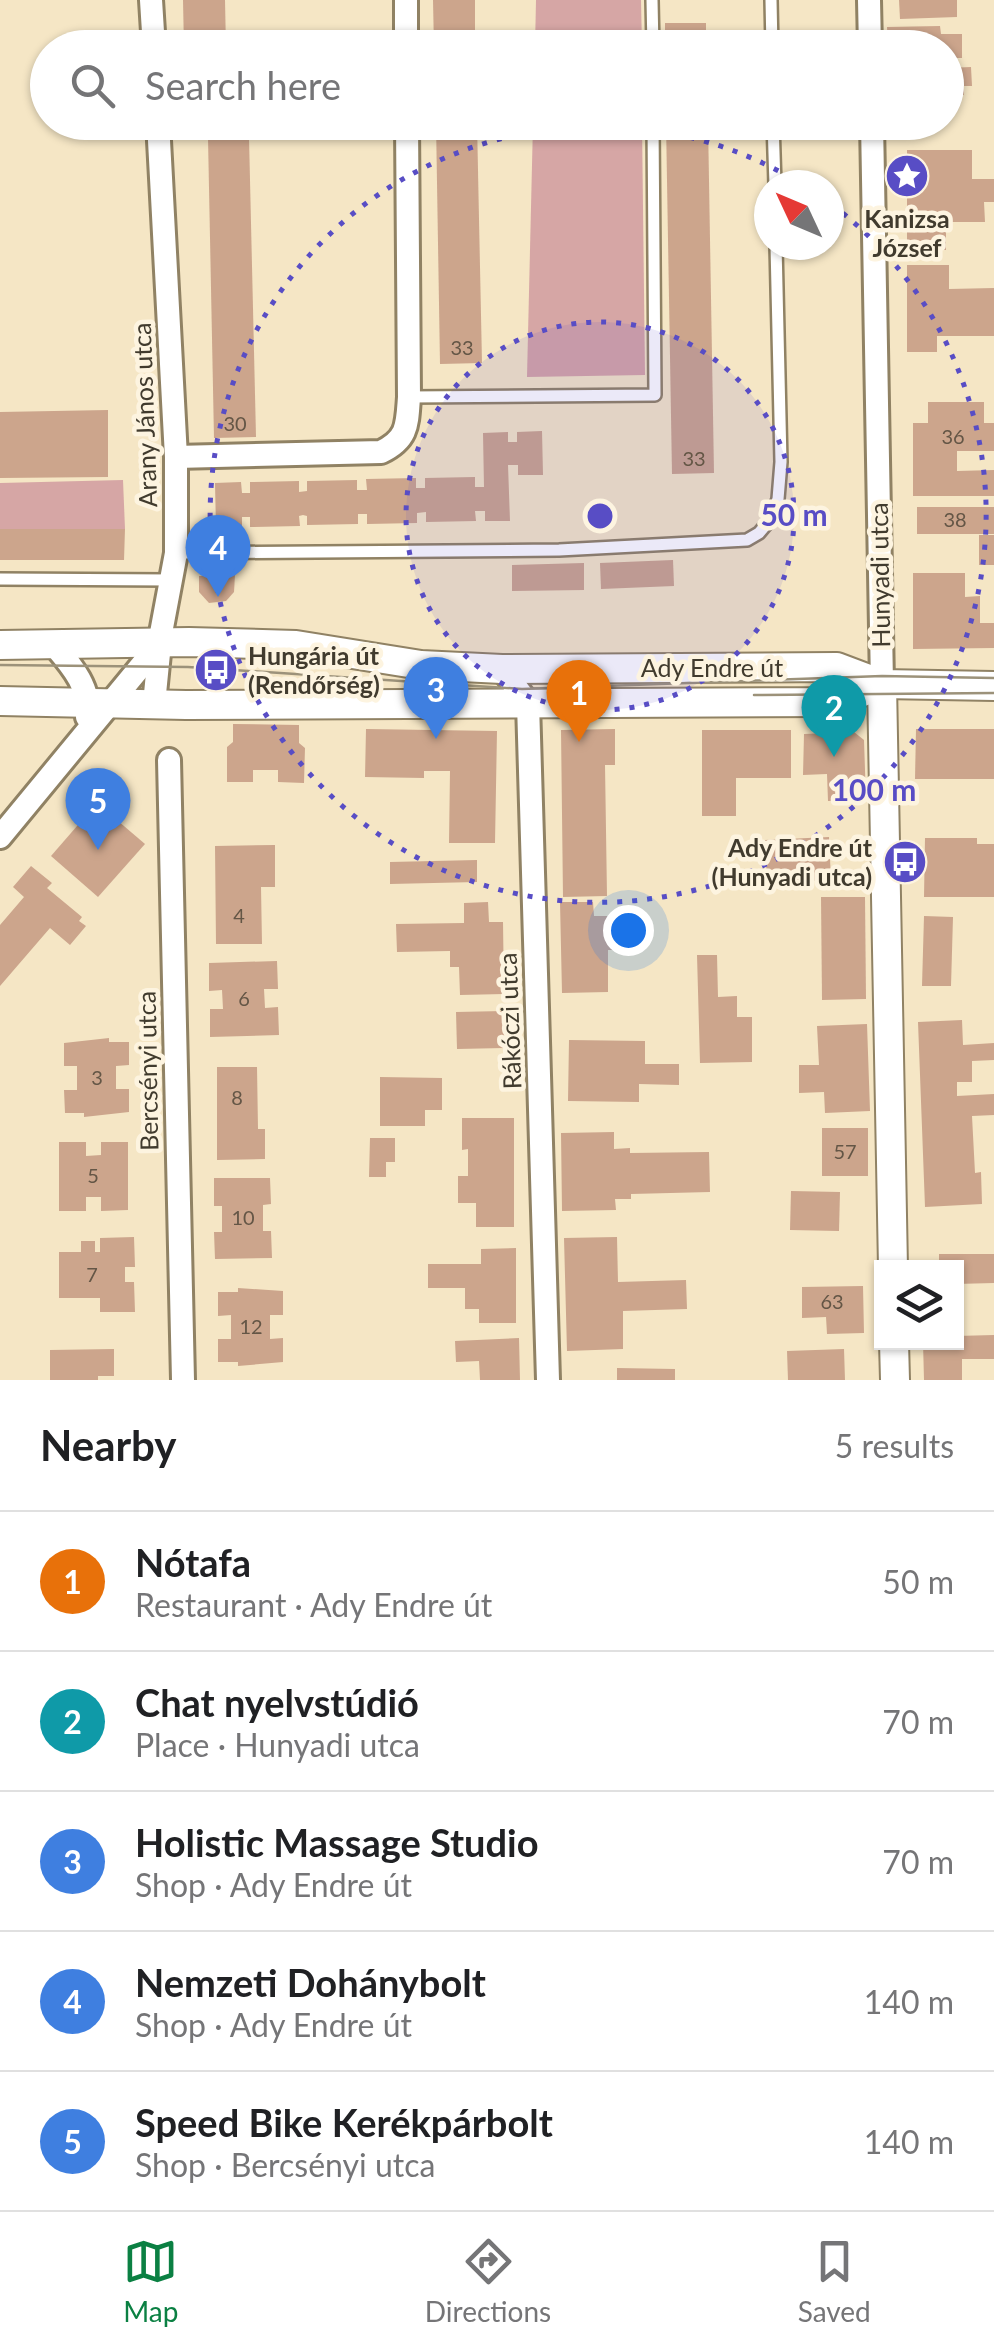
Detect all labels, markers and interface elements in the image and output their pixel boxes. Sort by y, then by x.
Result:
search box [30,30,964,140]
icon: search [65,58,120,113]
text: Search here [145,62,341,108]
place icon: Kanizsa József [884,153,930,199]
north arrow [754,170,844,260]
place label: Kanizsa József [864,203,950,262]
street label: Arany János utca [126,322,162,508]
house number: 33 [450,335,474,359]
house number: 30 [223,411,247,435]
house number: 36 [941,424,965,448]
house number: 33 [682,446,706,470]
text: 50 m [760,496,828,532]
centre of rings [582,498,618,534]
street label: Hunyadi utca [863,502,895,648]
house number: 38 [943,507,967,531]
pin: 4 [186,514,250,597]
place label: Hungária út (Rendőrség) [248,640,380,699]
bus stop icon: Hungária út (Rendőrség) [193,647,239,693]
street label: Ady Endre út [641,652,783,682]
pin: 3 [404,656,468,739]
pin: 1 [546,660,612,742]
pin: 2 [802,674,866,757]
pin: 5 [66,768,130,850]
text: 100 m [832,771,916,807]
place label: Ady Endre út (Hunyadi utca) [712,832,873,891]
bus stop icon: Ady Endre út (Hunyadi utca) [882,839,928,885]
house number: 4 [233,903,245,927]
your location [603,905,654,956]
street label: Rákóczi utca [492,952,526,1090]
house number: 6 [238,986,250,1010]
street label: Bercsényi utca [131,991,163,1151]
house number: 3 [91,1065,103,1089]
house number: 8 [231,1085,243,1109]
house number: 57 [833,1139,857,1163]
house number: 5 [87,1163,99,1187]
house number: 10 [231,1205,255,1229]
map controls [874,1260,964,1350]
button: layers [874,1260,964,1350]
house number: 7 [86,1262,98,1286]
house number: 63 [820,1289,844,1313]
house number: 12 [239,1314,263,1338]
text: Nearby [40,1420,177,1470]
text: 5 results [835,1426,954,1465]
text: Nótafa [135,1539,251,1585]
text: 1 [63,1562,82,1601]
text: 50 m [882,1562,954,1601]
text: Restaurant · Ady Endre út [135,1585,492,1624]
text: Chat nyelvstúdió [135,1679,419,1725]
text: 2 [63,1702,82,1741]
text: 70 m [882,1702,954,1741]
text: Place · Hunyadi utca [135,1725,420,1764]
text: Holistic Massage Studio [135,1819,539,1865]
text: 3 [63,1842,82,1881]
text: 70 m [882,1842,954,1881]
text: Shop · Ady Endre út [135,1865,412,1904]
text: Nemzeti Dohánybolt [135,1959,486,2005]
text: 4 [63,1982,82,2021]
text: 140 m [864,1982,954,2021]
text: Shop · Ady Endre út [135,2005,412,2044]
text: Speed Bike Kerékpárbolt [135,2099,553,2145]
text: 5 [63,2122,82,2161]
text: 140 m [864,2122,954,2161]
text: Shop · Bercsényi utca [135,2145,435,2184]
tab: Map [123,2234,178,2328]
tab: Directions [425,2234,551,2328]
tab: Saved [798,2234,871,2328]

